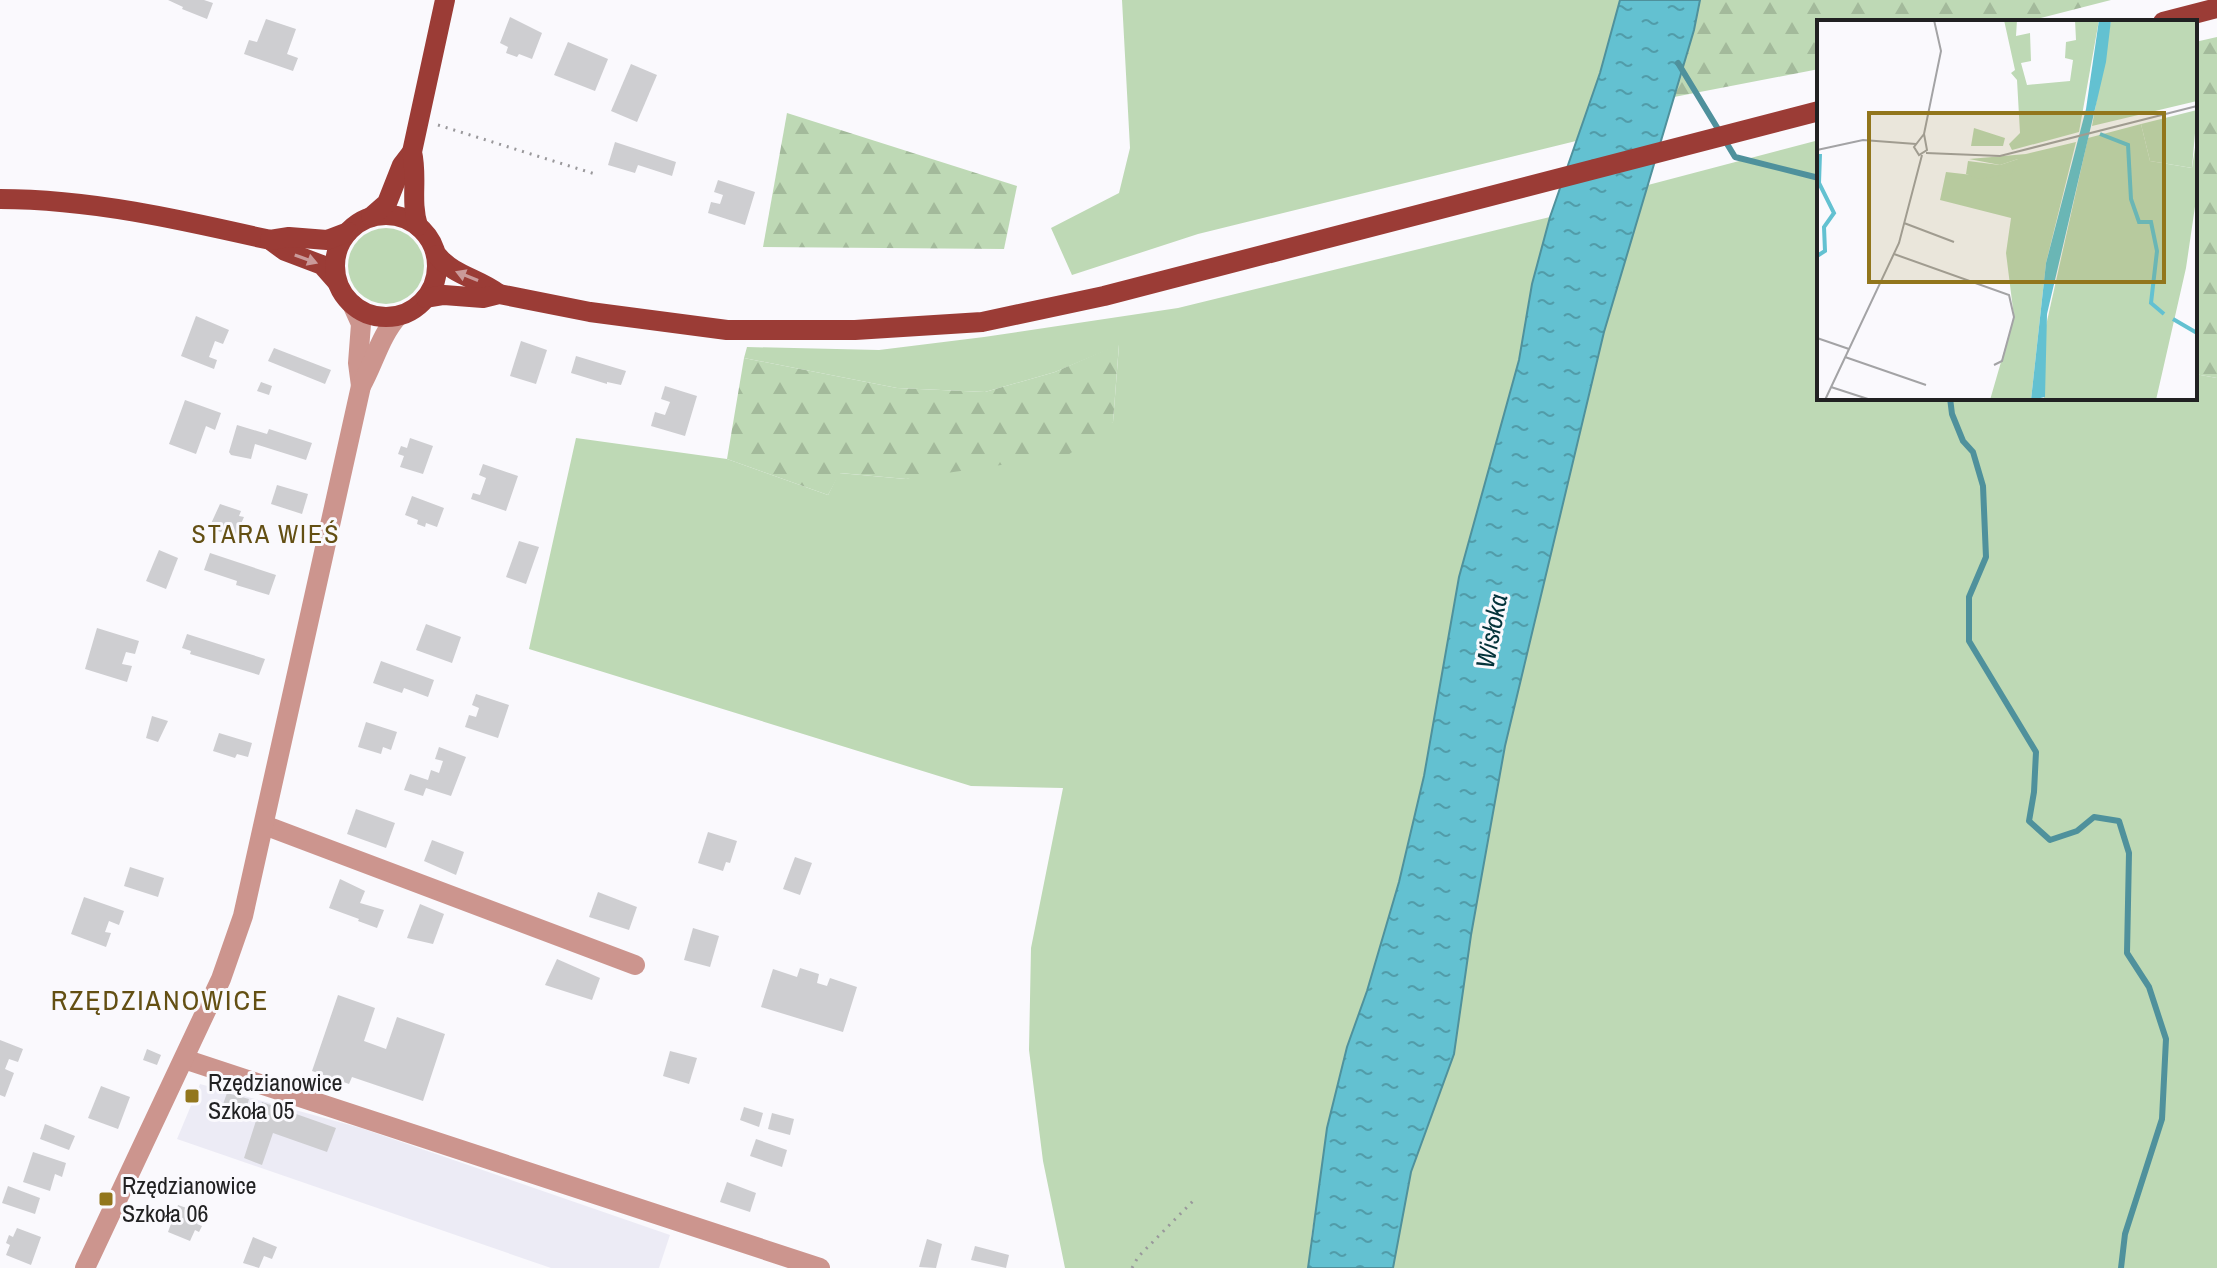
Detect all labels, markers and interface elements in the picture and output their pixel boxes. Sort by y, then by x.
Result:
inset map [1817,20,2197,400]
one-way arrow [294,253,318,265]
one-way arrow [455,269,479,282]
district label: STARA WIEŚ [192,516,340,551]
water label: Wisłoka [1467,591,1515,671]
district label: RZĘDZIANOWICE [51,981,269,1019]
place label: Rzędzianowice Szkoła 05 [208,1066,343,1126]
marker: Rzędzianowice Szkoła 05 [183,1087,201,1105]
place label: Rzędzianowice Szkoła 06 [122,1169,257,1229]
marker: Rzędzianowice Szkoła 06 [97,1190,115,1208]

